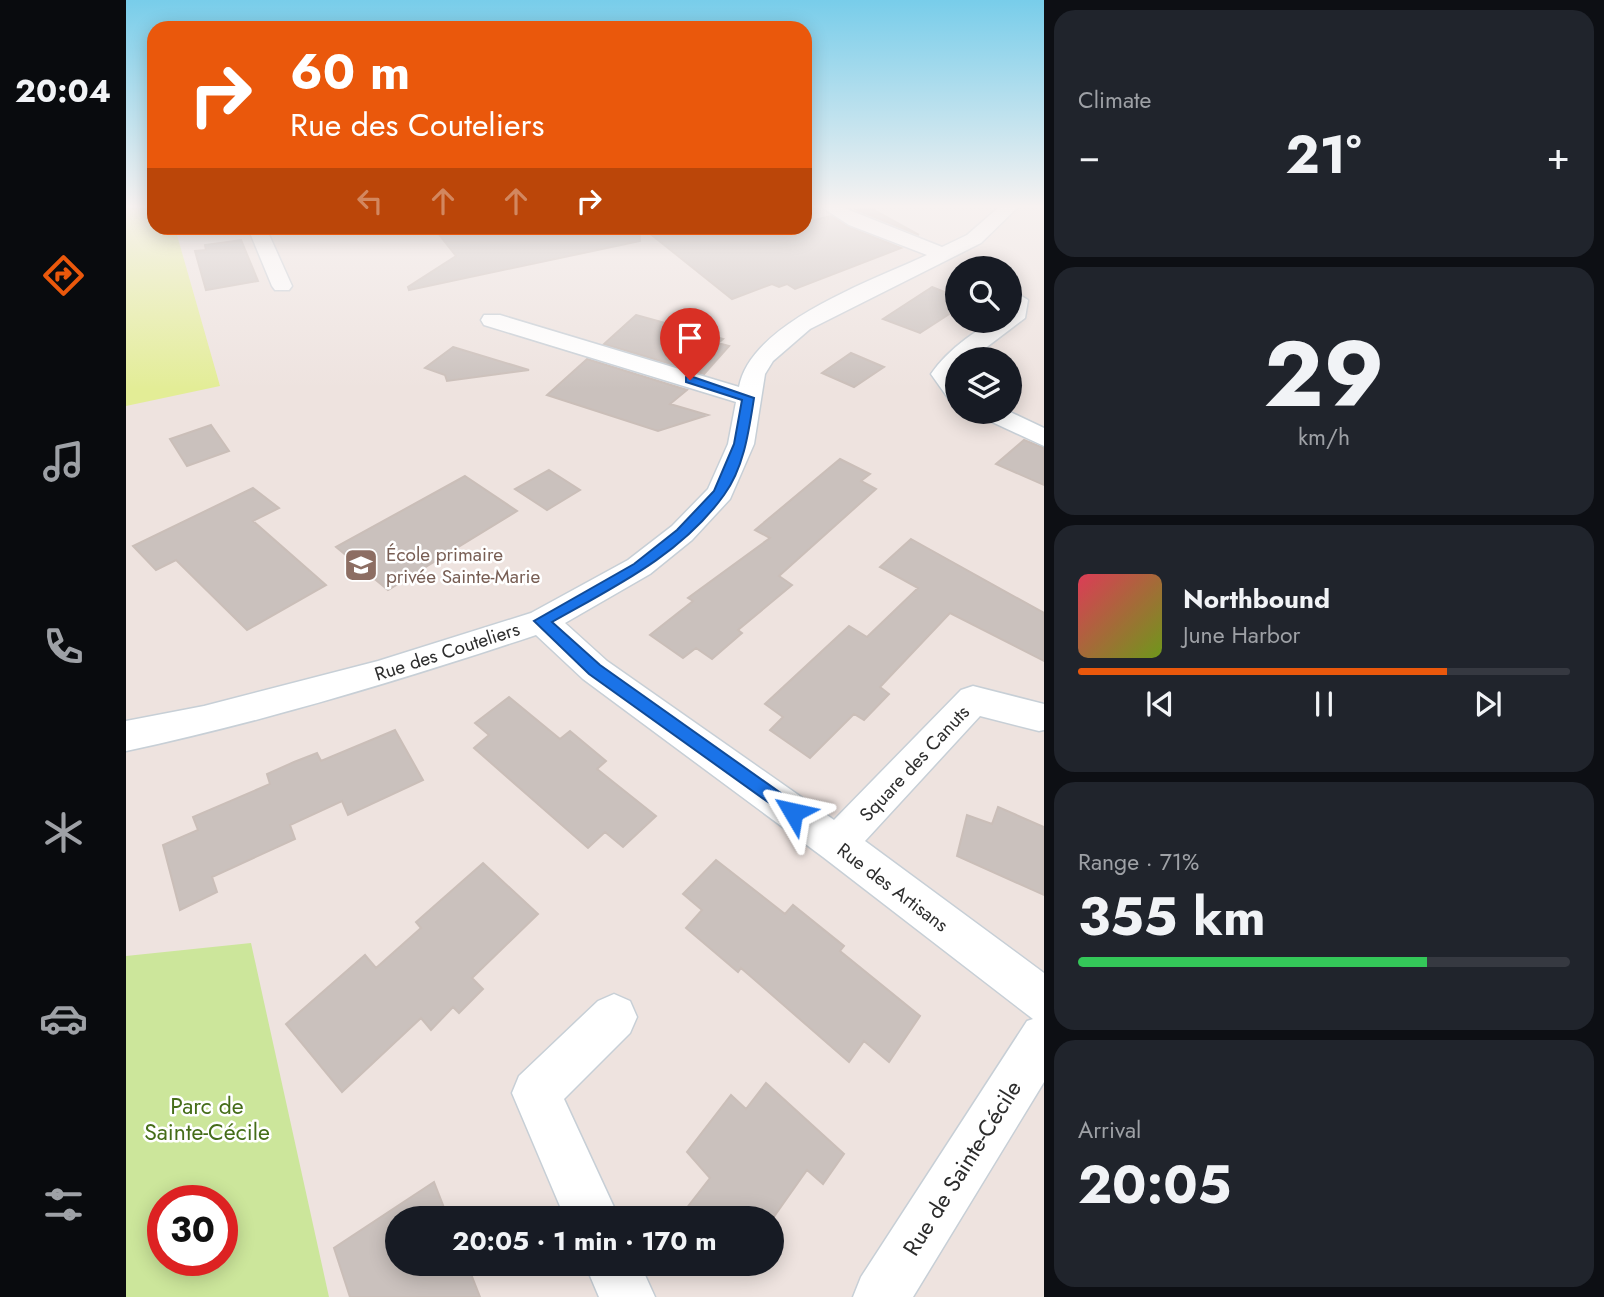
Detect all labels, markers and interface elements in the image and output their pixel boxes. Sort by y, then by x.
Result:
text: 60 m [290,37,410,107]
icon: right [175,49,266,140]
text: 20:04 [15,68,111,114]
text: Climate [1078,83,1151,117]
text: Rue des Couteliers [290,102,544,148]
text: 21° [1286,117,1362,193]
text: − [1078,128,1100,183]
text: + [1547,128,1570,183]
icon: left [351,182,389,220]
icon: ahead [424,182,462,220]
icon: ahead [497,182,535,220]
icon: right [570,182,608,220]
icon: directions [39,251,88,300]
map controls [945,256,1022,424]
button: search [945,256,1022,333]
pin [660,308,720,380]
text: 29 [1264,309,1384,440]
icon: arrive [671,319,709,357]
button: layers [945,347,1022,424]
text: km/h [1298,420,1350,454]
icon: music [39,437,88,486]
place label: École primaire privée Sainte-Marie [386,541,540,590]
school or university icon: École primaire privée Sainte-Marie [342,546,380,584]
text: Northbound [1183,580,1330,618]
street label: Rue des Couteliers [371,615,523,688]
text: June Harbor [1183,618,1300,652]
icon: phone [39,622,88,671]
icon: previous [1141,685,1179,723]
icon: pause [1305,685,1343,723]
icon: next [1469,685,1507,723]
street label: Square des Canuts [853,699,976,828]
position arrow [756,775,830,849]
icon: climate [39,808,88,857]
street label: Rue des Artisans [831,837,954,938]
text: Range · 71% [1078,845,1199,879]
text: 355 km [1078,879,1266,955]
icon: car [39,994,88,1043]
street label: Rue de Sainte-Cécile [894,1074,1030,1262]
park label: Parc de Sainte-Cécile [144,1089,270,1149]
text: Arrival [1078,1113,1141,1147]
text: 20:05 [1078,1147,1231,1223]
icon: filters [39,1180,88,1229]
speed limit sign: 30 [147,1185,238,1276]
text: 20:05 · 1 min · 170 m [452,1222,717,1260]

